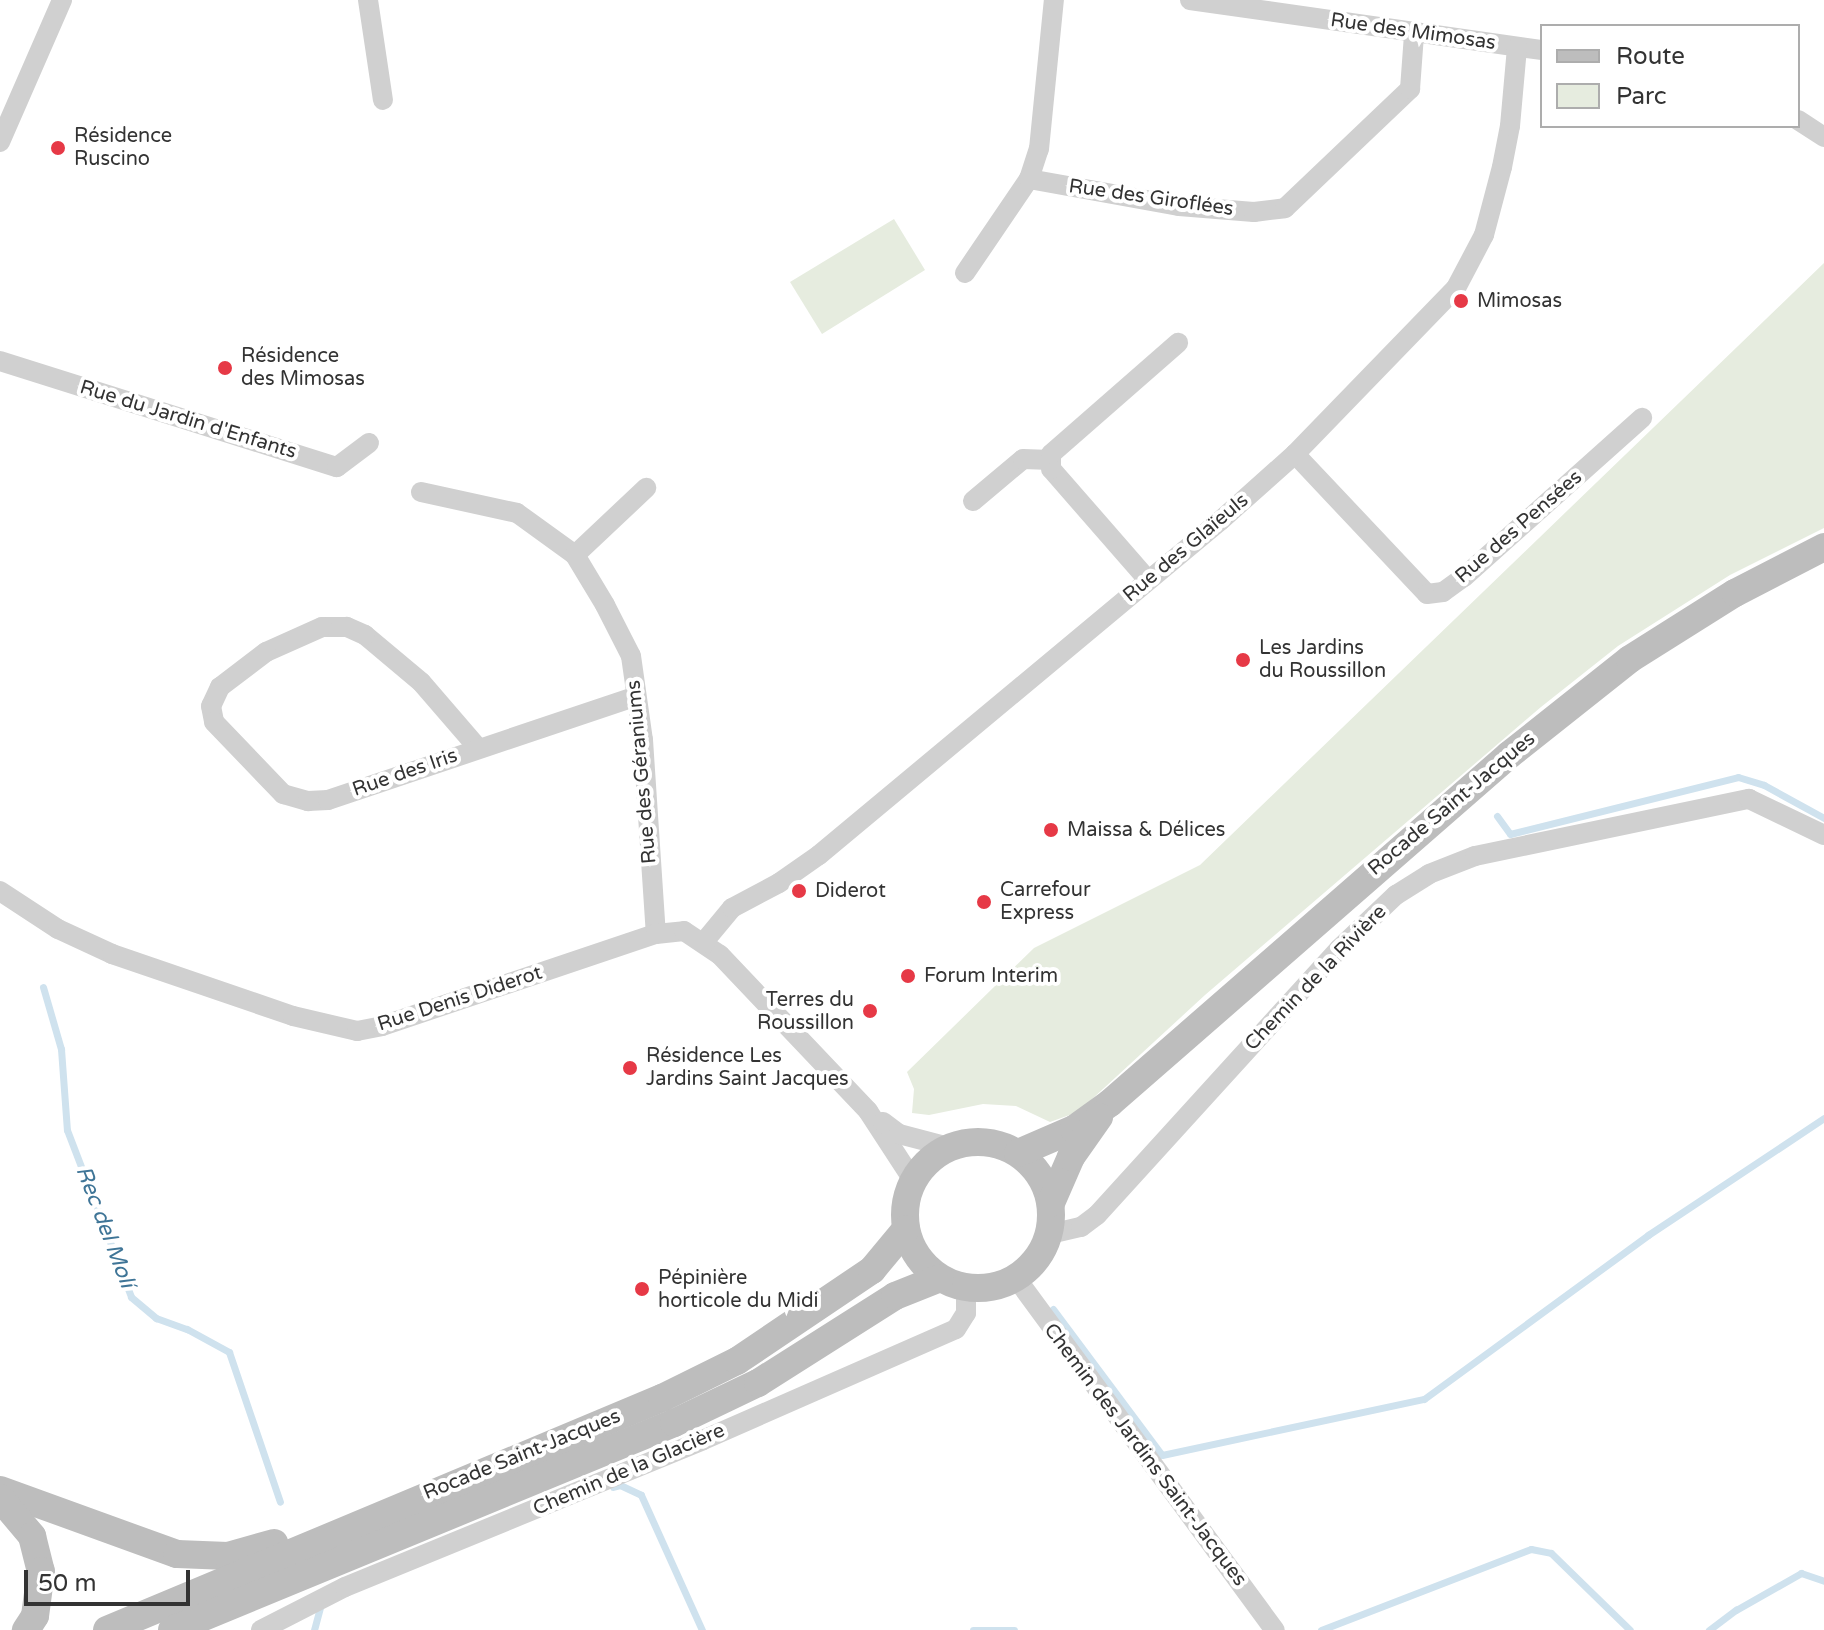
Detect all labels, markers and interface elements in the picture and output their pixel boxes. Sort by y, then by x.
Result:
street label: Rue des Mimosas [1329,9,1497,55]
legend [1540,24,1800,128]
text: Route [1616,42,1685,71]
text: Parc [1616,82,1667,111]
place label: Résidence Ruscino [74,124,172,171]
marker: Résidence Ruscino [49,139,67,157]
street label: Rue des Giroflées [1067,175,1235,221]
place label: Mimosas [1477,289,1562,313]
marker: Mimosas [1452,292,1470,310]
place label: Résidence des Mimosas [241,344,365,391]
marker: Résidence des Mimosas [216,359,234,377]
street label: Rue du Jardin d'Enfants [77,376,299,464]
street label: Rue des Pensées [1451,465,1587,589]
street label: Rue des Glaïeuls [1118,489,1254,607]
place label: Les Jardins du Roussillon [1259,636,1386,683]
marker: Les Jardins du Roussillon [1234,651,1252,669]
street label: Rue des Géraniums [622,679,662,865]
street label: Rocade Saint-Jacques [1364,727,1540,881]
street label: Rue des Iris [349,744,461,802]
place label: Maissa & Délices [1067,818,1225,842]
marker: Maissa & Délices [1042,821,1060,839]
place label: Carrefour Express [1000,878,1091,925]
place label: Diderot [815,879,886,903]
marker: Diderot [790,882,808,900]
marker: Carrefour Express [975,893,993,911]
street label: Chemin de la Rivière [1240,900,1392,1056]
street label: Rue Denis Diderot [375,961,545,1037]
place label: Forum Interim [924,964,1058,988]
marker: Forum Interim [899,967,917,985]
place label: Terres du Roussillon [757,988,854,1035]
marker: Terres du Roussillon [861,1002,879,1020]
place label: Résidence Les Jardins Saint Jacques [646,1044,849,1091]
marker: Résidence Les Jardins Saint Jacques [621,1059,639,1077]
water label: Rec del Molí [70,1162,140,1292]
place label: Pépinière horticole du Midi [658,1266,819,1313]
marker: Pépinière horticole du Midi [633,1280,651,1298]
street label: Chemin des Jardins Saint-Jacques [1038,1319,1252,1591]
street label: Rocade Saint-Jacques [420,1404,624,1506]
street label: Chemin de la Glacière [530,1419,728,1521]
scale bar [28,1554,194,1604]
text: 50 m [38,1569,96,1598]

